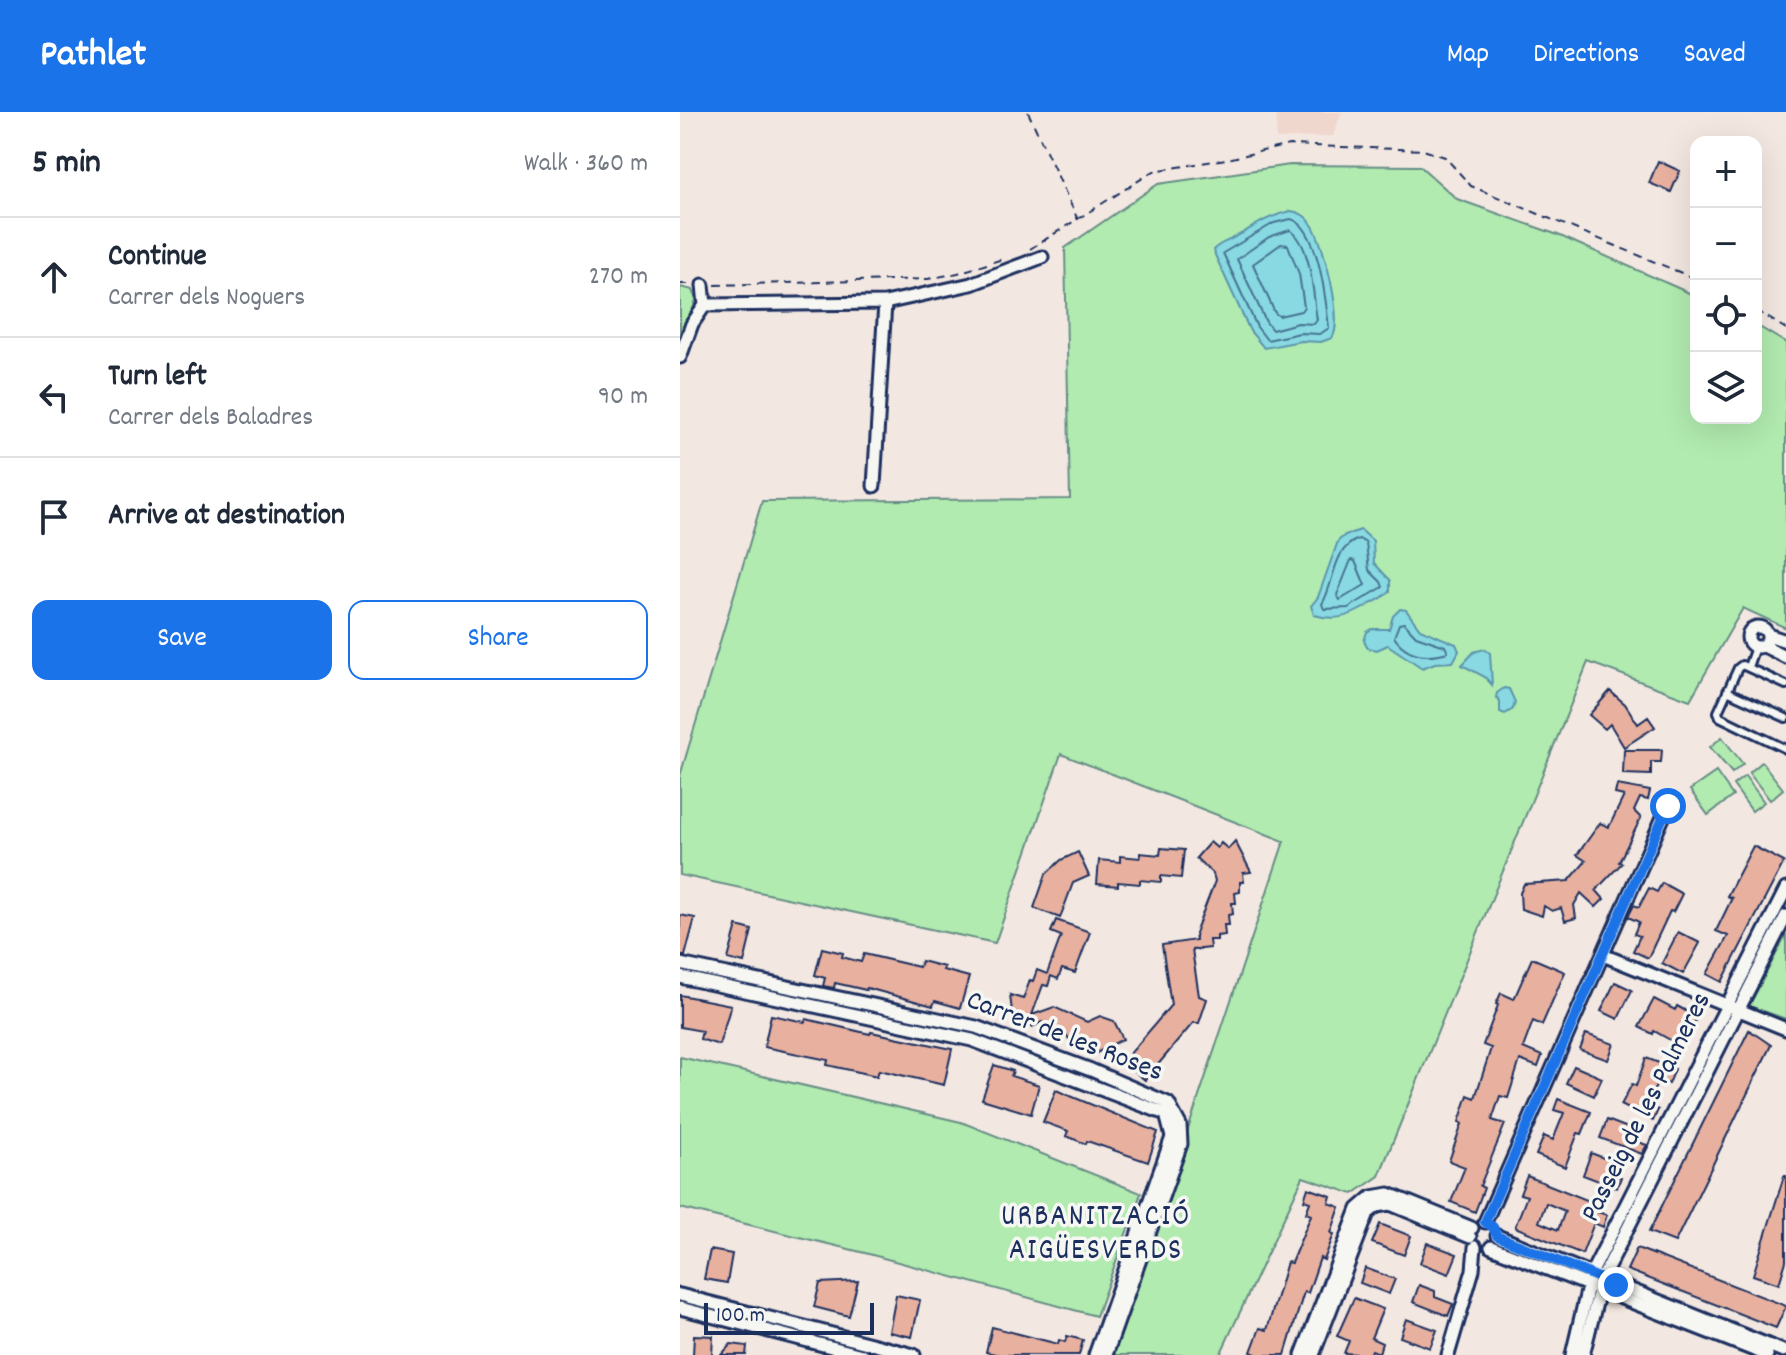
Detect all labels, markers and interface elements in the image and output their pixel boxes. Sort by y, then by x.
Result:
text: Pathlet [40,29,146,84]
text: Map [1447,36,1489,76]
text: Directions [1533,36,1639,76]
text: Saved [1683,36,1746,76]
map controls [1690,136,1762,424]
button: + [1690,136,1762,208]
text: 5 min [32,140,101,189]
text: Walk · 360 m [524,146,648,183]
button: − [1690,208,1762,280]
text: Continue [108,237,207,280]
icon: ahead [32,255,76,299]
text: 270 m [589,259,648,296]
text: Carrer dels Noguers [108,280,305,317]
button: locate [1690,280,1762,352]
button: layers [1690,352,1762,424]
text: Turn left [108,357,207,400]
icon: left [32,375,76,419]
text: 90 m [598,379,648,416]
text: Carrer dels Baladres [108,400,313,437]
icon: arrive [32,495,76,539]
text: Arrive at destination [108,496,345,539]
button: Save [32,600,332,680]
button: Share [348,600,648,680]
route start [1650,788,1686,824]
street label: Carrer de les Roses [960,982,1168,1094]
street label: Passeig de les Palmeres [1573,986,1723,1230]
district label: URBANITZACIÓ AIGÜESVERDS [1001,1197,1191,1274]
route end [1598,1267,1634,1303]
scale bar [704,1299,874,1335]
text: 100 m [716,1301,765,1332]

